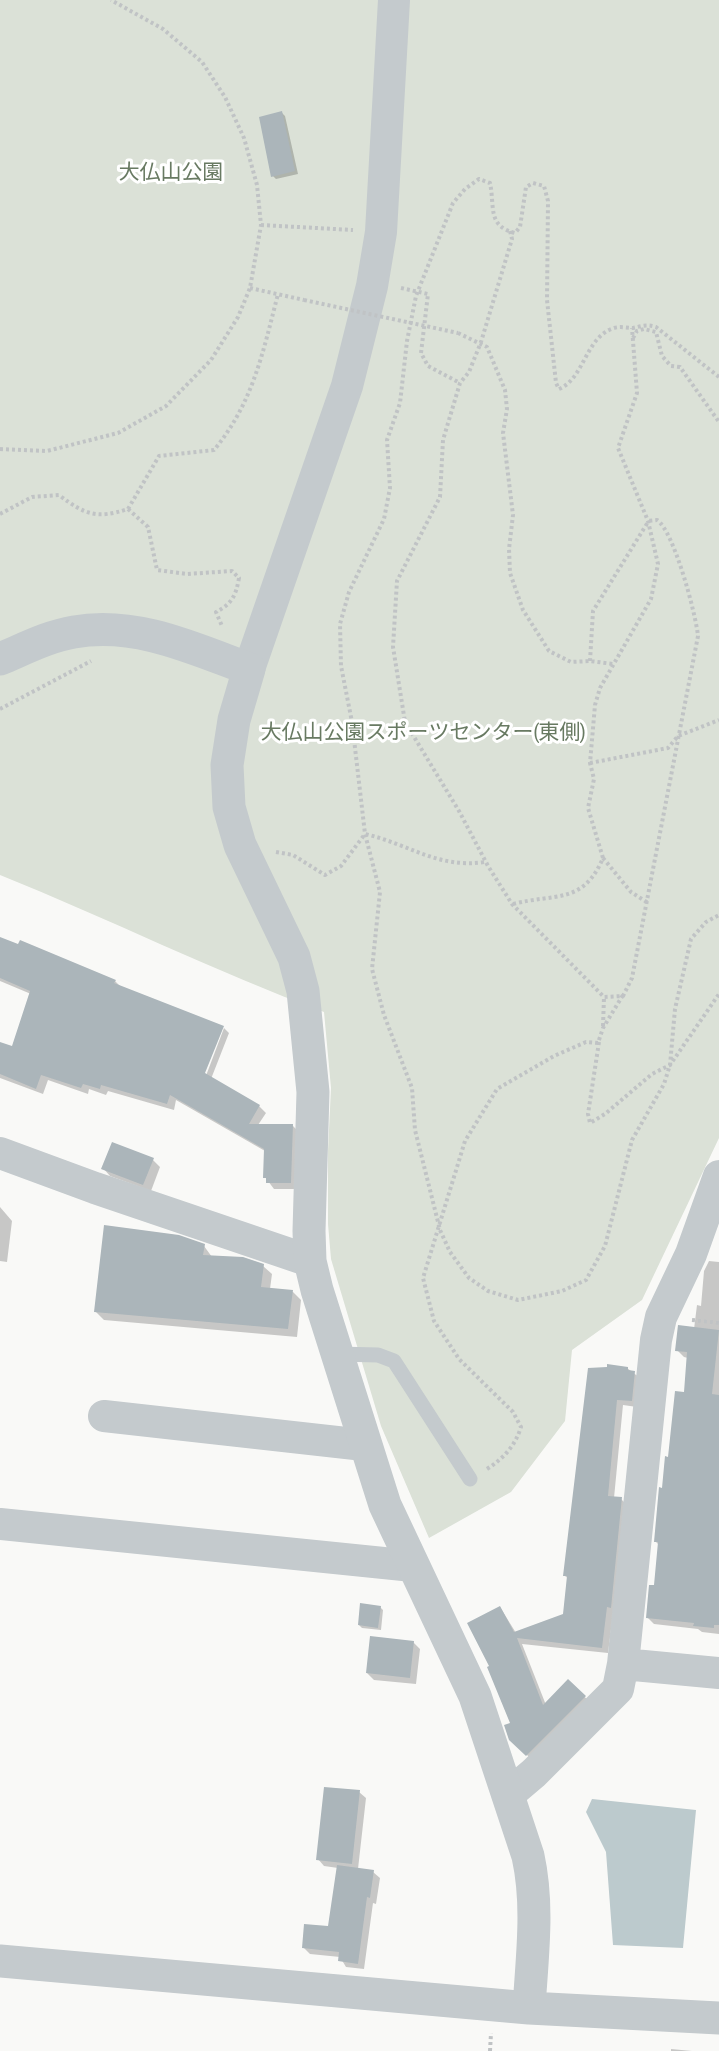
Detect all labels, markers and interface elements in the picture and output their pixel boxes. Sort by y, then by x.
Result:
park label: 大仏山公園 [119,159,223,185]
park label: 大仏山公園スポーツセンター(東側) [260,719,586,745]

